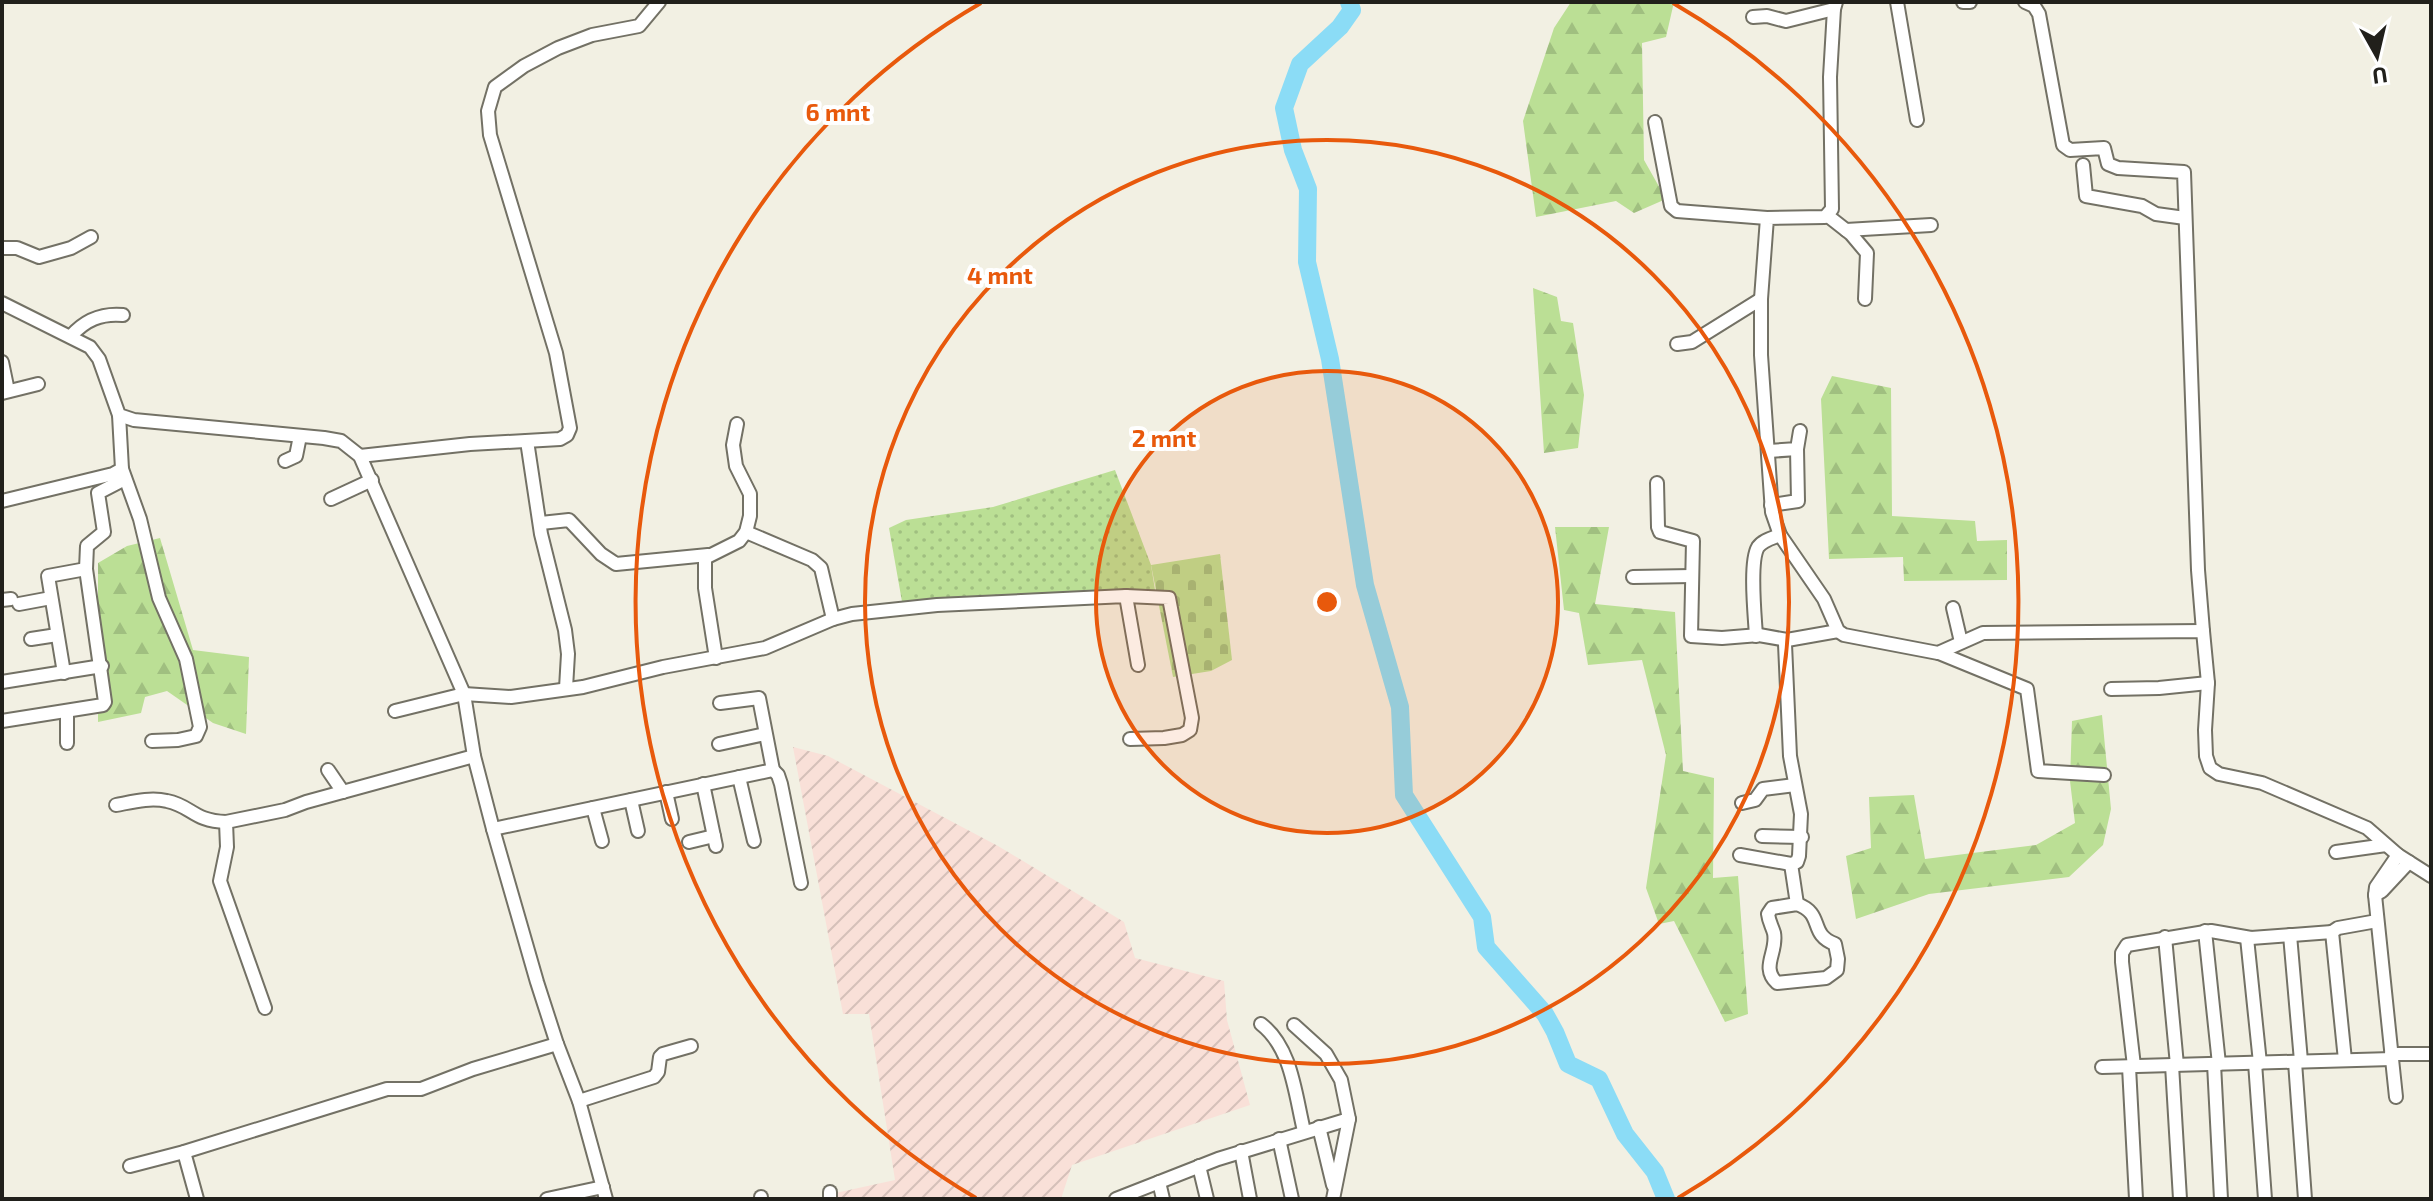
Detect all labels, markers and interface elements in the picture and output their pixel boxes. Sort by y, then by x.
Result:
north arrow [2337,16,2417,96]
text: U [2371,63,2389,91]
text: 6 mnt [806,97,871,126]
text: 4 mnt [967,260,1033,289]
text: 2 mnt [1132,423,1196,452]
centre of rings [1313,588,1341,616]

